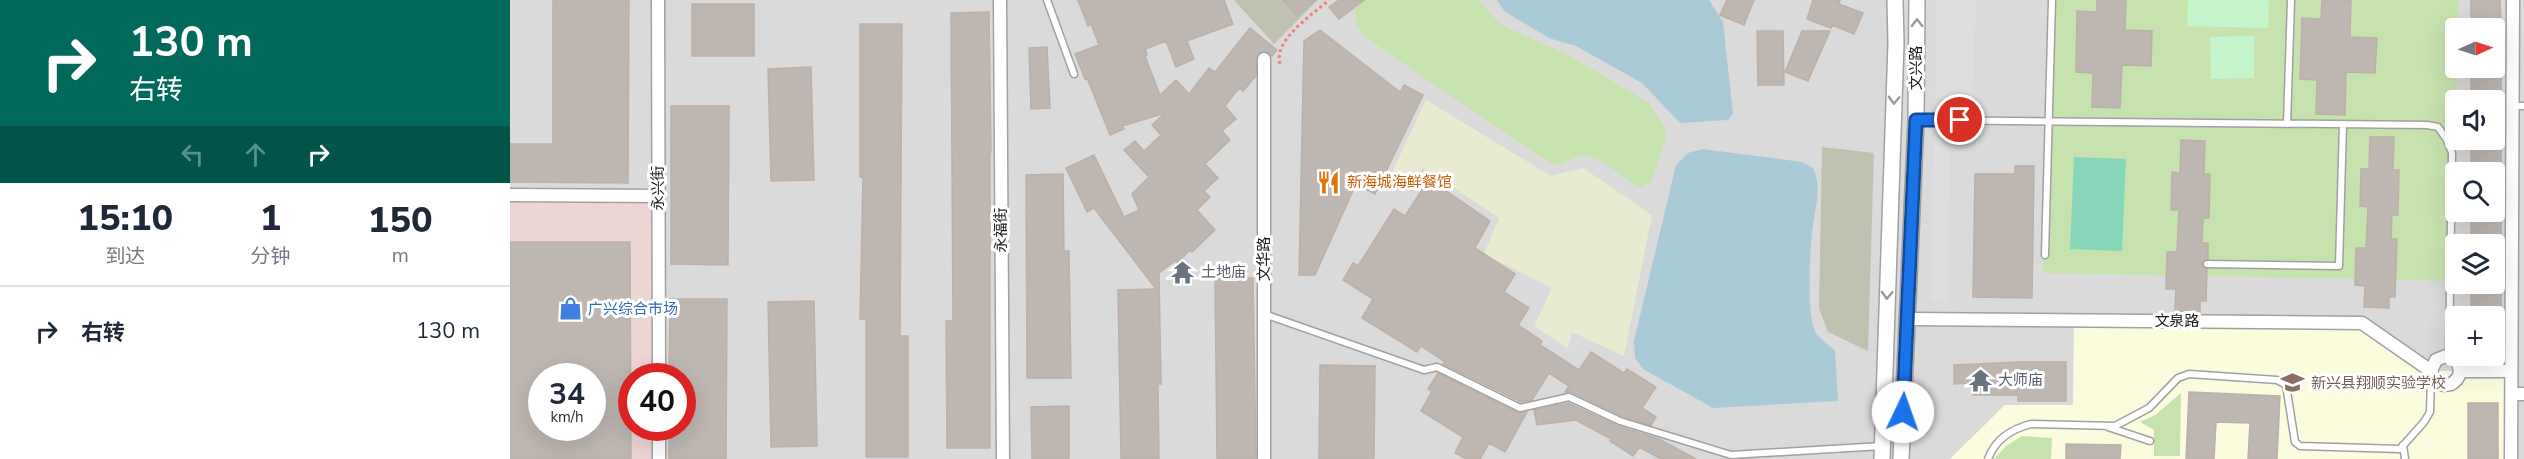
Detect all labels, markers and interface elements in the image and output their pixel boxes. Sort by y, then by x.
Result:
text: 130 m [129,14,253,71]
one-way arrow [1911,18,1923,27]
north arrow [2445,18,2505,78]
map controls [2445,18,2505,366]
icon: right [30,24,108,102]
street label: 文兴路 [1906,45,1926,91]
text: 右转 [129,72,183,109]
button: sound [2445,90,2505,150]
pin [1934,94,1985,145]
one-way arrow [1887,96,1900,105]
icon: arrive [1943,103,1976,136]
icon: left [176,138,209,171]
icon: ahead [239,138,272,171]
icon: right [302,138,335,171]
button: search [2445,162,2505,222]
street label: 永兴街 [648,165,668,211]
restaurant icon: 新海城海鲜餐馆 [1316,169,1342,195]
place label: 新海城海鲜餐馆 [1347,172,1452,192]
text: 15:10 [77,194,173,243]
text: 1 [260,194,281,243]
text: 150 [368,196,433,245]
street label: 永福街 [991,207,1011,253]
button: layers [2445,234,2505,294]
street label: 文华路 [1254,236,1274,282]
text: m [392,242,409,269]
text: 到达 [105,243,145,270]
text: 分钟 [250,243,290,270]
temple icon: 土地庙 [1170,259,1196,285]
place label: 土地庙 [1201,262,1246,282]
one-way arrow [1881,291,1894,300]
shop icon: 广兴综合市场 [557,296,583,322]
place label: 广兴综合市场 [588,299,678,319]
button: + [2445,306,2505,366]
street label: 文泉路 [2154,311,2200,331]
icon: right [30,315,63,348]
text: 130 m [416,316,480,346]
text: 右转 [81,318,125,348]
speed limit sign: 40 [618,363,696,441]
temple icon: 大师庙 [1967,367,1993,393]
place label: 大师庙 [1998,370,2043,390]
school or university icon: 新兴县翔顺实验学校 [2280,370,2306,396]
place label: 新兴县翔顺实验学校 [2311,373,2446,393]
text: 34 [549,374,585,415]
position arrow [1871,380,1935,444]
text: km/h [550,407,584,427]

